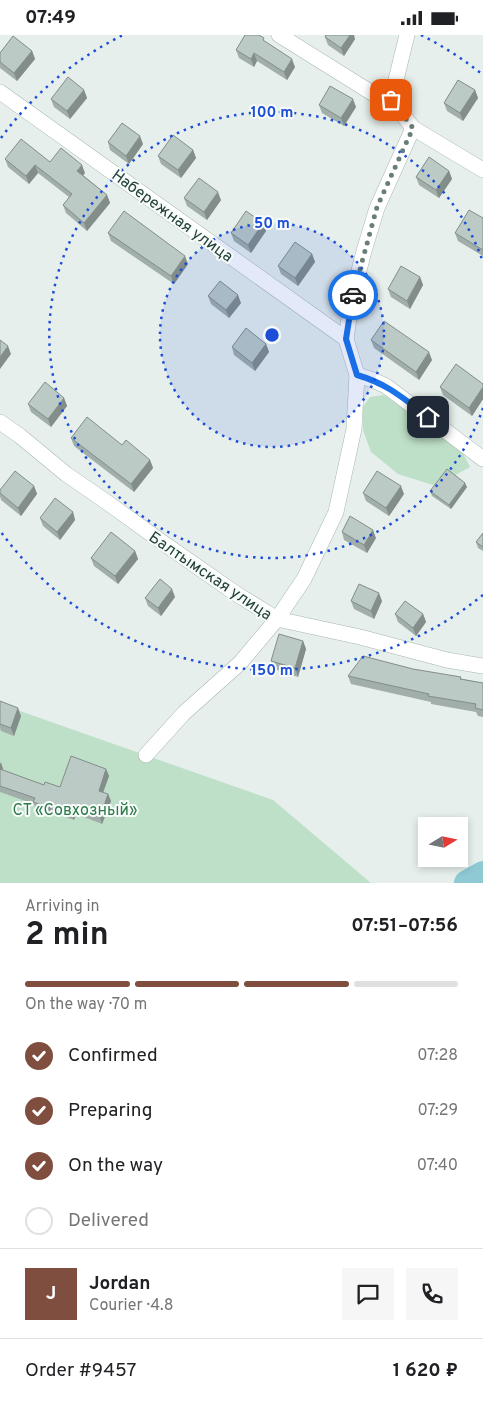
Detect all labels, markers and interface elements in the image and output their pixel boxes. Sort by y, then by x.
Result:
text: 07:49 [25,6,76,30]
pin [370,79,412,121]
icon: bag [377,86,405,114]
text: 100 m [251,104,293,123]
street label: Набережная улица [107,166,236,267]
text: 50 m [254,215,290,234]
courier [328,270,378,320]
icon: car [339,281,367,309]
centre of rings [263,326,281,344]
pin [407,396,449,438]
icon: home [414,403,442,431]
street label: Балтымская улица [144,528,275,625]
text: 150 m [251,662,293,681]
park label: СТ «Совхозный» [12,801,138,821]
north arrow [418,817,468,867]
map controls [418,817,468,867]
text: Arriving in [25,897,100,917]
text: 07:51–07:56 [351,914,458,938]
text: 2 min [25,916,109,956]
text: On the way · 70 m [25,995,147,1015]
icon: check [25,1042,53,1070]
text: Confirmed [68,1044,158,1068]
text: 07:28 [417,1046,458,1066]
icon: check [25,1097,53,1125]
text: Preparing [68,1099,152,1123]
text: 07:29 [418,1101,458,1121]
icon: check [25,1152,53,1180]
text: On the way [68,1154,163,1178]
text: 07:40 [417,1156,458,1176]
text: Delivered [68,1209,149,1233]
button: chat [342,1268,394,1320]
button: phone [406,1268,458,1320]
text: Jordan [89,1272,151,1296]
text: J [46,1282,56,1306]
text: Courier · 4.8 [89,1296,173,1316]
text: Order #9457 [25,1359,136,1383]
text: 1 620 ₽ [393,1359,458,1383]

